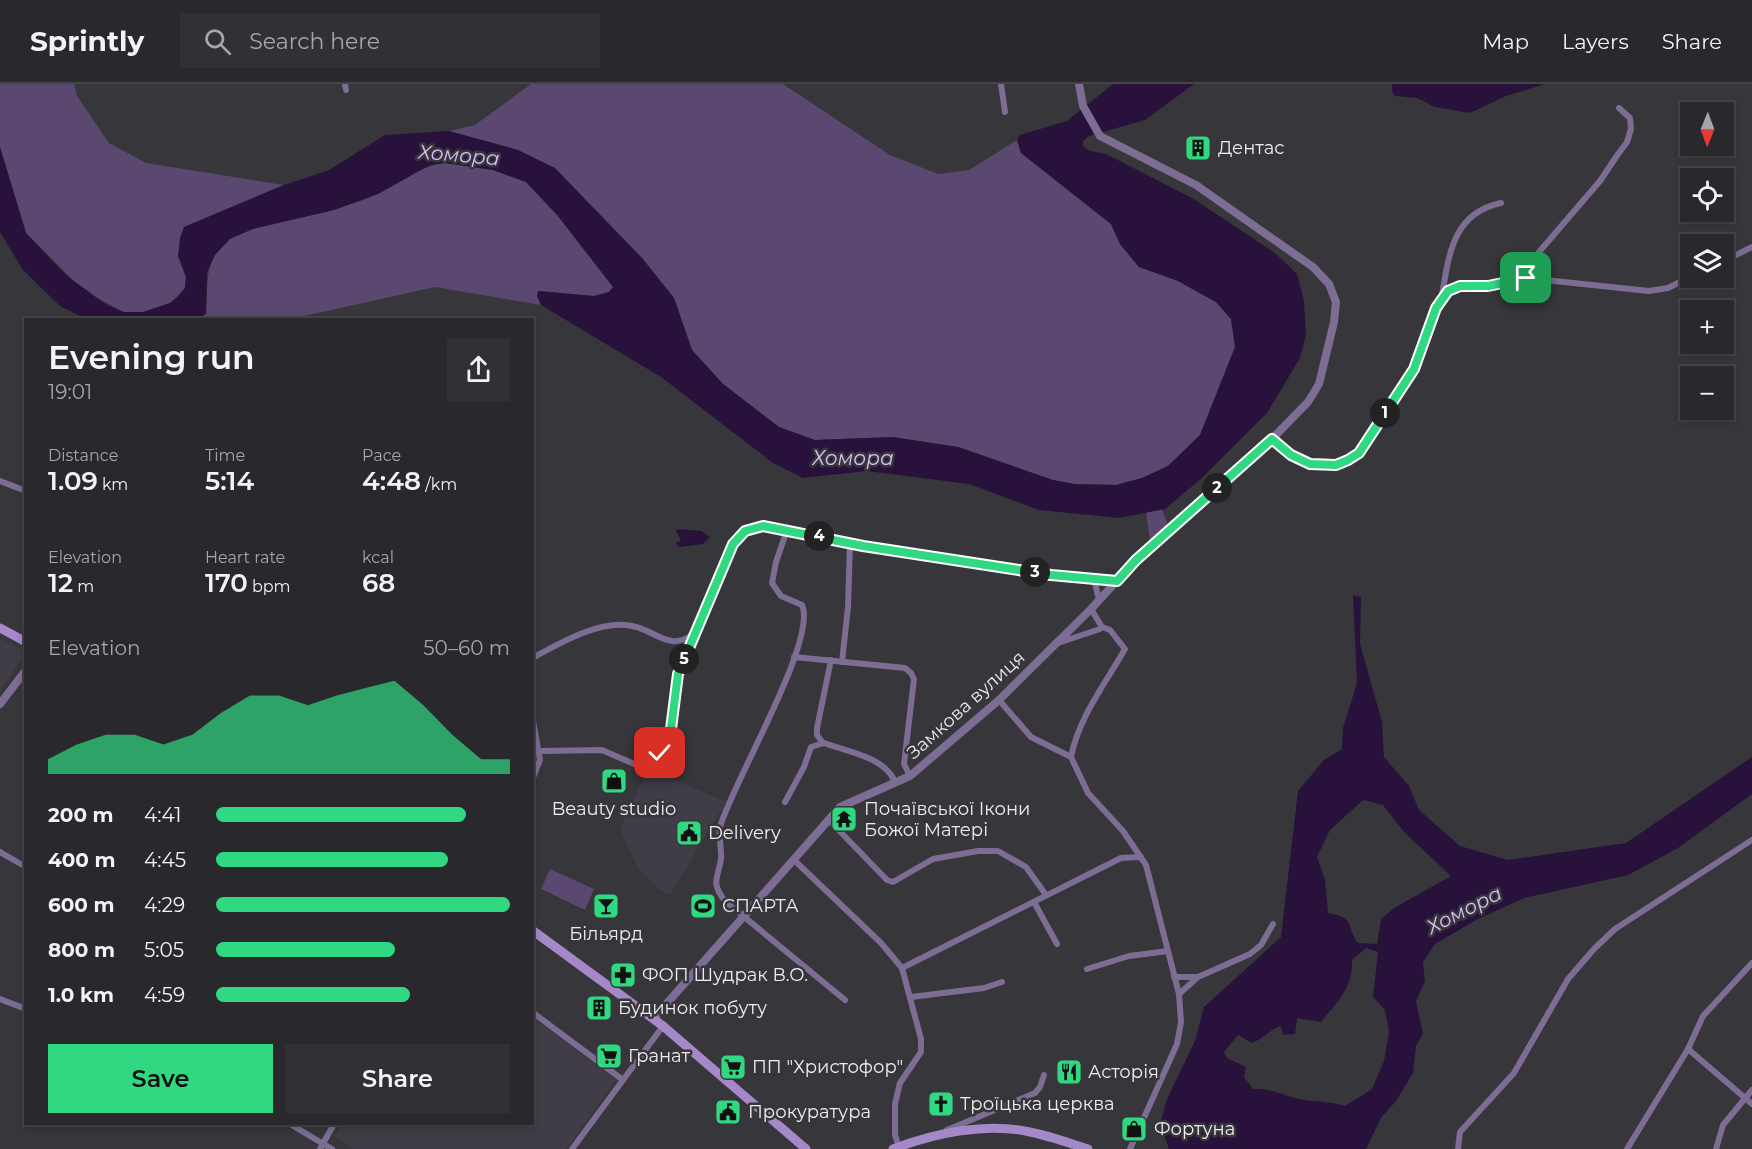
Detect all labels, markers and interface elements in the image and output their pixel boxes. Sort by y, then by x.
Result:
search box [180,14,600,68]
text: Sprintly [30,24,144,58]
icon: search [201,25,234,58]
text: Search here [249,28,380,55]
text: Map [1482,29,1529,54]
text: Layers [1562,29,1629,54]
text: Share [1662,29,1722,54]
north arrow [1680,102,1734,156]
map controls [1680,102,1734,420]
building icon: Дентас [1183,133,1213,163]
place label: Дентас [1218,137,1284,159]
water label: Хомора [416,139,501,171]
button: locate [1680,168,1734,222]
button: layers [1680,234,1734,288]
pin [1500,252,1551,303]
icon: arrive [1509,261,1542,294]
button: + [1680,300,1734,354]
text: Evening run [48,337,255,377]
button: share [447,338,510,401]
button: − [1680,366,1734,420]
text: 19:01 [48,380,92,404]
pin: 1 [1370,398,1400,428]
text: 1 [1382,403,1388,422]
text: Distance [48,446,118,465]
text: Time [205,446,245,465]
text: Pace [362,446,401,465]
water label: Хомора [811,446,894,470]
text: 1.09 [48,465,98,497]
text: 5:14 [205,465,254,497]
text: 4:48 [362,465,421,497]
pin: 2 [1202,473,1232,503]
text: km [98,475,128,494]
text: /km [421,475,457,494]
text: 2 [1212,478,1222,497]
pin: 4 [804,521,834,551]
text: 4 [813,526,825,545]
text: Elevation [48,548,122,567]
text: Heart rate [205,548,285,567]
text: kcal [362,548,394,567]
pin: 3 [1020,557,1050,587]
text: 3 [1030,562,1040,581]
text: 12 [48,567,73,599]
text: 170 [205,567,248,599]
text: 68 [362,567,395,599]
text: m [73,577,94,596]
text: bpm [248,577,291,596]
text: Elevation [48,636,140,660]
text: 50–60 m [423,636,510,660]
pin: 5 [669,644,699,674]
street label: Замкова вулиця [902,646,1030,764]
text: 5 [679,649,689,668]
pin [634,727,685,778]
icon: check [643,736,676,769]
shop icon: Beauty studio [599,766,629,796]
place label: Beauty studio [552,798,676,820]
place label: Почаївської Ікони Божої Матері [864,798,1030,841]
text: 200 m [48,803,114,827]
text: 4:41 [144,803,182,827]
temple icon: Почаївської Ікони Божої Матері [829,804,859,834]
public building icon: Delivery [674,818,704,848]
place label: Delivery [708,822,781,844]
text: 400 m [48,848,116,872]
text: 4:45 [144,848,186,872]
water label: Хомора [1421,881,1506,940]
bar icon: Більярд [591,891,621,921]
sports icon: СПАРТА [688,891,718,921]
text: 600 m [48,893,115,917]
text: 4:29 [144,893,185,917]
place label: СПАРТА [722,895,799,917]
place label: Більярд [569,923,643,945]
text: 800 m [48,938,115,962]
text: 5:05 [144,938,184,962]
pharmacy icon: ФОП Шудрак В.О. [608,960,638,990]
place label: ФОП Шудрак В.О. [642,964,808,986]
text: 1.0 km [48,983,114,1007]
text: 4:59 [144,983,185,1007]
building icon: Будинок побуту [584,993,614,1023]
place label: Будинок побуту [618,997,767,1019]
supermarket icon: Гранат [594,1041,624,1071]
button: Save [48,1044,273,1113]
button: Share [285,1044,510,1113]
place label: Гранат [628,1045,691,1067]
supermarket icon: ПП "Христофор" [718,1052,748,1082]
place label: ПП "Христофор" [752,1056,903,1078]
restaurant icon: Асторія [1054,1057,1084,1087]
place label: Асторія [1088,1061,1159,1083]
church icon: Троїцька церква [926,1089,956,1119]
place label: Троїцька церква [960,1093,1115,1115]
public building icon: Прокуратура [713,1097,743,1127]
place label: Прокуратура [748,1101,871,1123]
shop icon: Фортуна [1119,1114,1149,1144]
place label: Фортуна [1154,1118,1235,1140]

